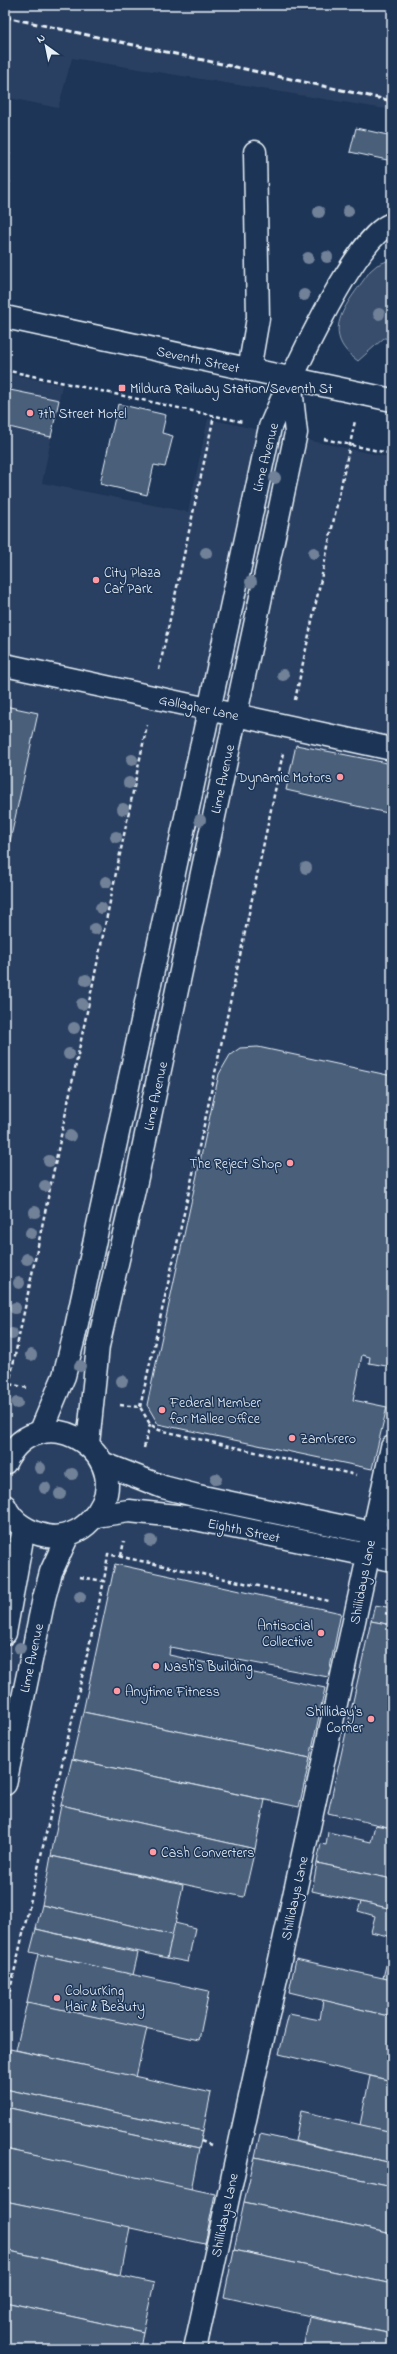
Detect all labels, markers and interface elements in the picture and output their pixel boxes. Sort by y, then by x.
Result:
north arrow [26,26,66,66]
text: N [34,30,49,47]
street label: Seventh Street [154,341,241,380]
place label: Mildura Railway Station/Seventh St [130,379,333,401]
marker: Mildura Railway Station/Seventh St [117,383,127,393]
place label: 7th Street Motel [38,404,127,425]
marker: 7th Street Motel [25,408,35,418]
street label: Lime Avenue [248,420,285,494]
place label: City Plaza Car Park [104,563,161,600]
marker: City Plaza Car Park [91,575,101,585]
street label: Gallagher Lane [157,690,241,728]
street label: Lime Avenue [206,742,241,816]
place label: Dynamic Motors [236,768,332,790]
marker: Dynamic Motors [335,772,345,782]
street label: Lime Avenue [139,1059,174,1133]
place label: The Reject Shop [190,1154,282,1175]
marker: The Reject Shop [285,1158,295,1168]
place label: Federal Member for Mallee Office [169,1393,262,1430]
marker: Federal Member for Mallee Office [157,1405,167,1415]
place label: Zambrero [300,1429,356,1450]
marker: Zambrero [287,1433,297,1443]
street label: Eighth Street [205,1514,282,1550]
street label: Shillidays Lane [345,1538,383,1626]
place label: Antisocial Collective [257,1616,314,1653]
street label: Lime Avenue [15,1621,50,1695]
marker: Antisocial Collective [316,1628,326,1638]
place label: Nash's Building [164,1657,253,1679]
marker: Nash's Building [151,1661,161,1671]
place label: Anytime Fitness [125,1682,220,1704]
marker: Anytime Fitness [112,1686,122,1696]
place label: Shilliday's Corner [306,1702,364,1739]
marker: Shilliday's Corner [366,1714,376,1724]
place label: Cash Converters [161,1843,254,1864]
marker: Cash Converters [148,1847,158,1857]
street label: Shillidays Lane [276,1854,316,1942]
place label: ColourKing Hair & Beauty [65,1981,145,2019]
marker: ColourKing Hair & Beauty [52,1993,62,2003]
street label: Shillidays Lane [206,2171,246,2259]

